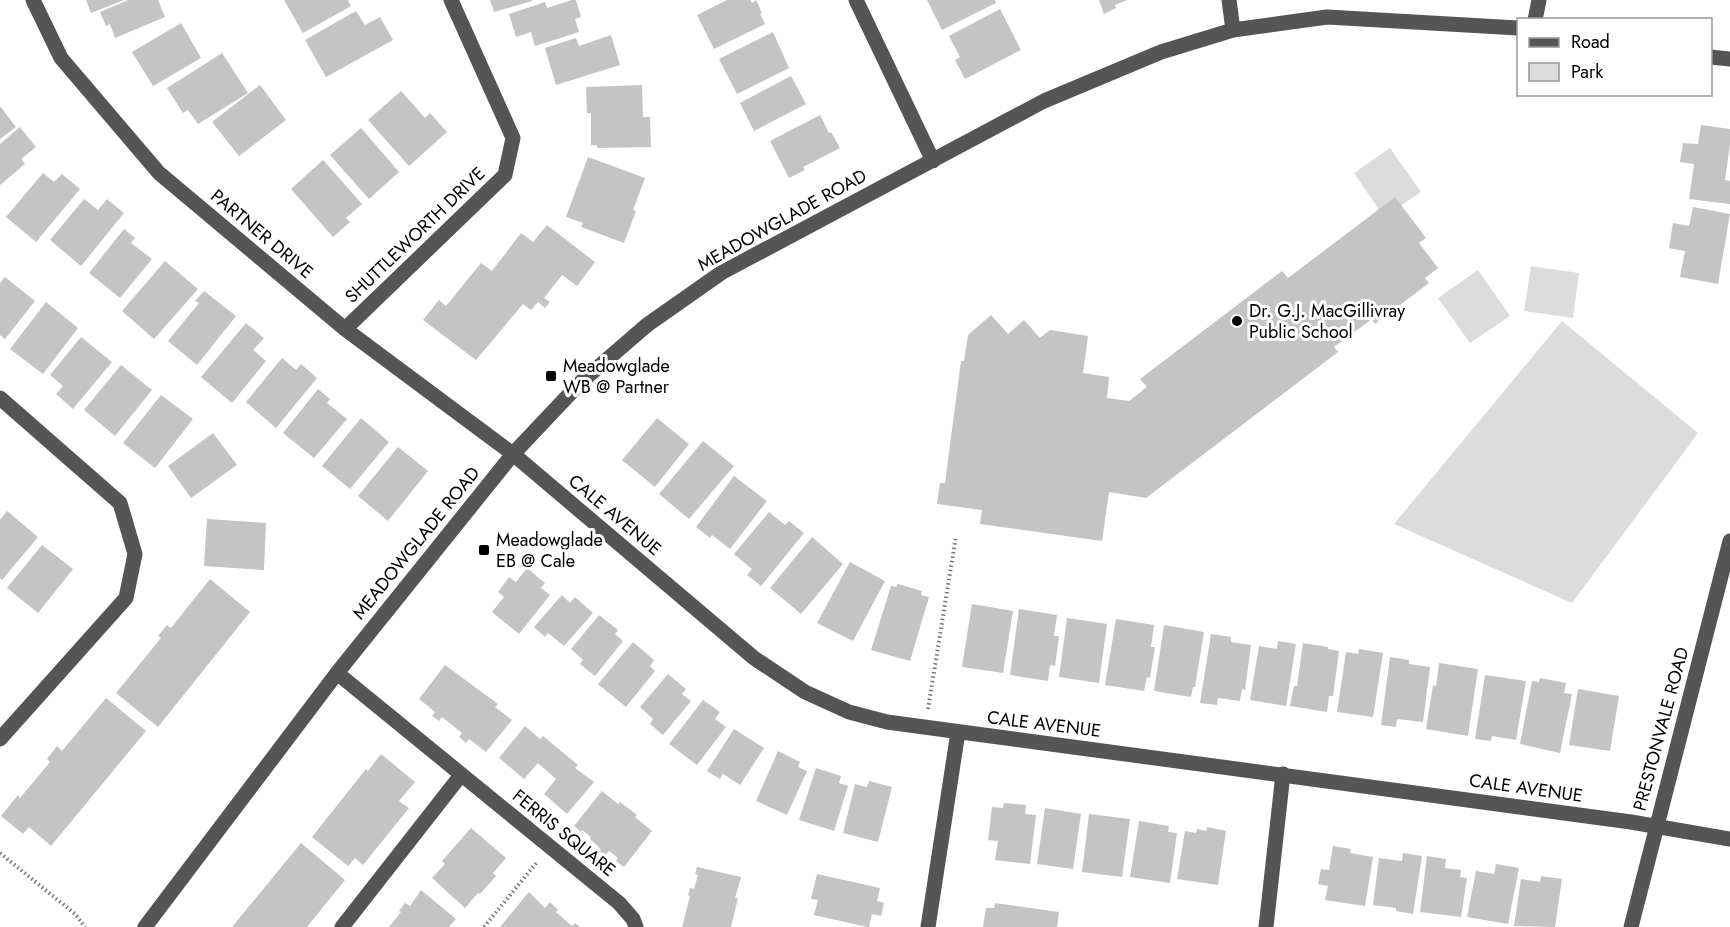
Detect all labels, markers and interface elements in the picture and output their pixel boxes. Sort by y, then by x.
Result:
legend [1517,18,1712,96]
text: Road [1571,29,1610,55]
text: Park [1571,59,1603,85]
street label: SHUTTLEWORTH DRIVE [339,161,491,309]
street label: MEADOWGLADE ROAD [693,163,871,277]
street label: PARTNER DRIVE [205,183,319,285]
place label: Dr. G.J. MacGillivray Public School [1249,298,1405,345]
marker: Dr. G.J. MacGillivray Public School [1230,314,1244,328]
place label: Meadowglade WB @ Partner [563,353,670,400]
marker: Meadowglade WB @ Partner [544,369,558,383]
street label: MEADOWGLADE ROAD [346,461,486,625]
street label: CALE AVENUE [563,468,667,562]
place label: Meadowglade EB @ Cale [496,527,603,574]
marker: Meadowglade EB @ Cale [477,543,491,557]
street label: PRESTONVALE ROAD [1627,644,1695,814]
street label: CALE AVENUE [986,704,1102,744]
street label: CALE AVENUE [1468,767,1584,809]
street label: FERRIS SQUARE [507,783,621,883]

